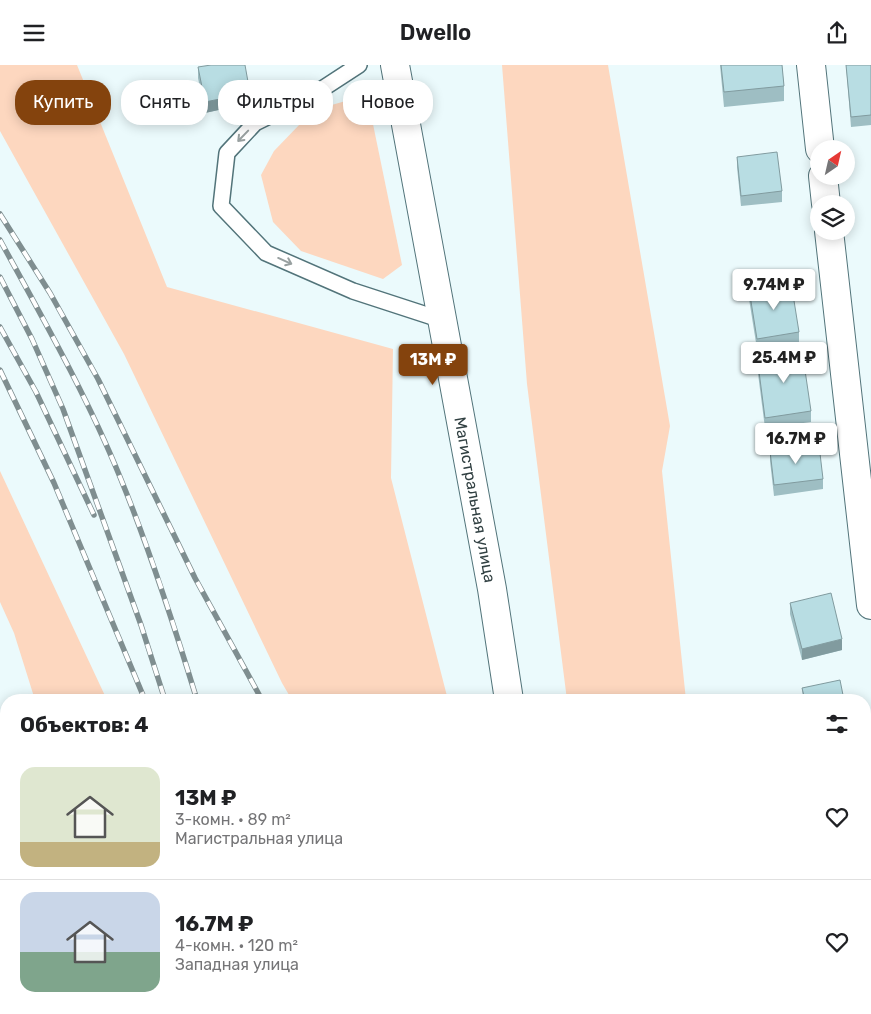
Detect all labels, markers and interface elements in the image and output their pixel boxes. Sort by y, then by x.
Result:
icon: menu [20,19,48,47]
text: Dwello [400,19,471,46]
icon: share [823,19,851,47]
chip: Купить [15,80,111,125]
chip: Снять [121,80,208,125]
chip: Фильтры [218,80,333,125]
chip: Новое [343,80,433,125]
one-way arrow [237,130,249,142]
north arrow [810,140,855,185]
map controls [810,140,855,240]
button: layers [810,195,855,240]
one-way arrow [277,256,292,266]
pin: 9.74M ₽ [728,269,820,311]
text: 9.74M ₽ [743,275,805,294]
pin: 25.4M ₽ [738,341,830,384]
pin: 13M ₽ [398,343,468,386]
text: 25.4M ₽ [752,348,816,367]
text: 13M ₽ [410,350,456,369]
street label: Магистральная улица [451,415,500,584]
pin: 16.7M ₽ [750,423,842,465]
text: 16.7M ₽ [766,429,826,448]
icon: filters [823,710,851,738]
text: Объектов: 4 [20,712,149,737]
text: 13M ₽ [175,785,236,810]
icon: home [60,787,120,847]
icon: heart [823,803,851,831]
text: 3-комн. · 89 m² [175,810,291,829]
text: Магистральная улица [175,829,343,848]
text: 16.7M ₽ [175,911,253,936]
icon: home [60,912,120,972]
icon: heart [823,928,851,956]
text: 4-комн. · 120 m² [175,936,298,955]
text: Западная улица [175,955,299,974]

